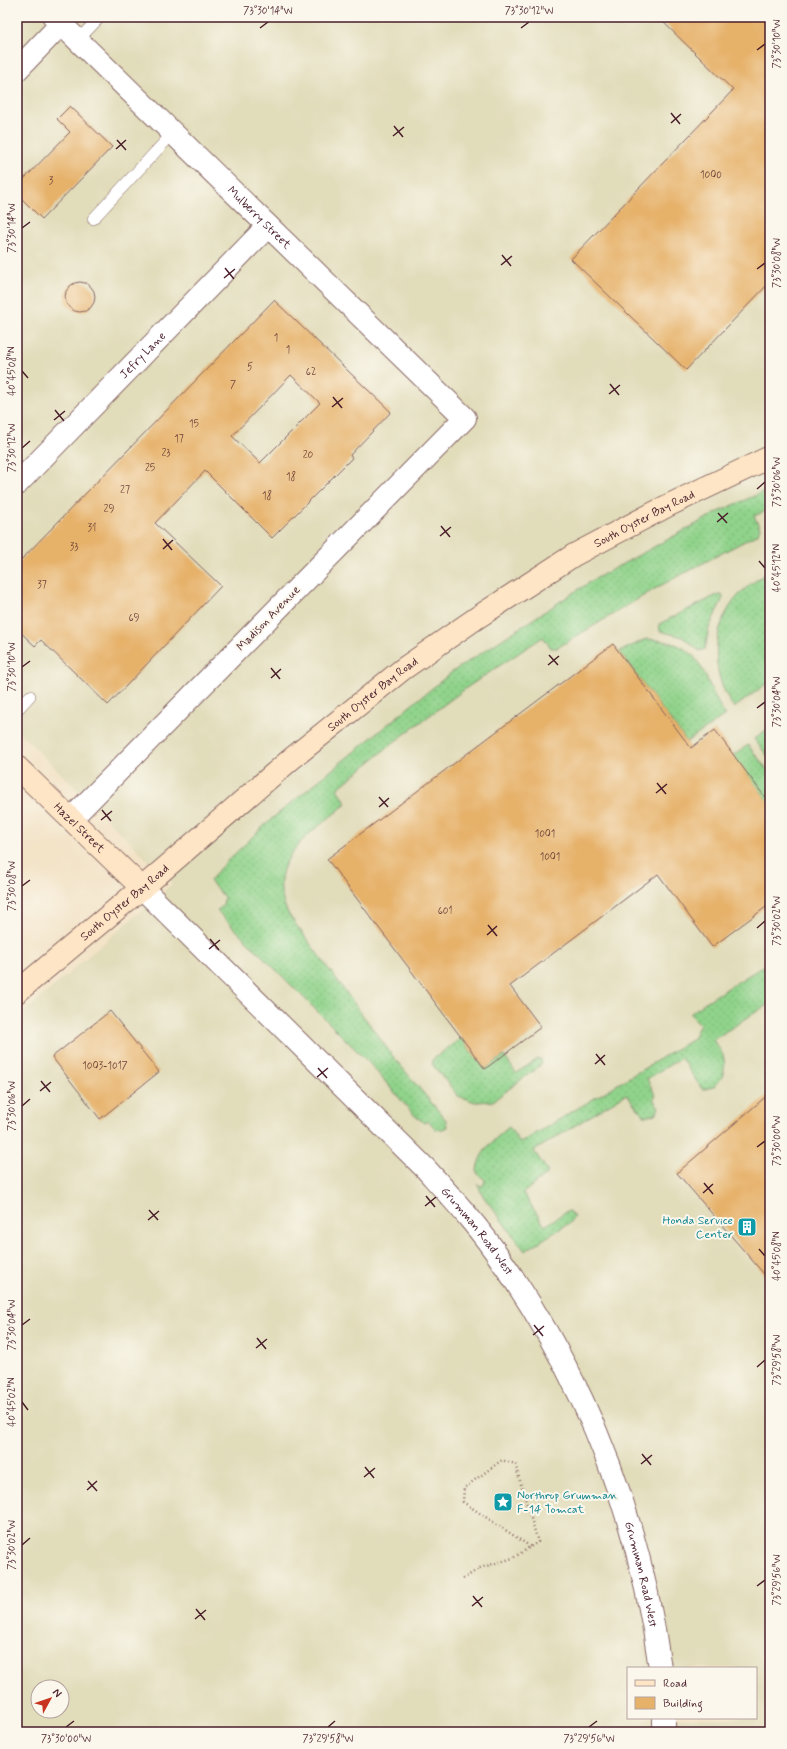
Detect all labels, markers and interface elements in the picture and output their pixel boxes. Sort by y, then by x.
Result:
text: 73°30'14"W [243,4,293,18]
text: 73°30'12"W [505,4,553,18]
text: 73°30'10"W [770,20,784,68]
house number: 1000 [700,169,722,182]
house number: 3 [49,175,54,188]
street label: Mulberry Street [223,183,294,253]
text: 73°30'14"W [5,203,19,253]
text: 73°30'08"W [770,238,784,288]
street label: Jefry Lane [117,329,170,383]
house number: 1 [274,332,278,345]
house number: 1 [286,344,290,357]
text: 40°45'08"N [5,346,19,396]
house number: 5 [247,361,253,374]
house number: 62 [306,366,316,379]
house number: 7 [230,379,236,392]
house number: 15 [189,418,199,431]
text: 73°30'12"W [5,424,19,472]
house number: 17 [174,433,184,446]
house number: 23 [161,447,171,460]
house number: 20 [303,449,314,462]
text: 73°30'06"W [770,457,784,507]
house number: 25 [145,462,155,475]
house number: 18 [286,470,296,484]
house number: 27 [120,484,130,497]
street label: South Oyster Bay Road [591,487,698,552]
house number: 18 [262,489,272,503]
house number: 29 [104,503,114,516]
house number: 31 [88,522,96,535]
house number: 33 [70,541,78,554]
text: 40°45'12"N [770,544,784,592]
house number: 37 [37,579,47,592]
street label: Madison Avenue [233,582,304,655]
house number: 69 [128,612,140,625]
text: 73°30'10"W [5,643,19,691]
street label: South Oyster Bay Road [325,654,422,736]
text: 73°30'04"W [770,677,784,727]
street label: Hazel Street [50,800,108,857]
house number: 1001 [535,828,555,841]
house number: 1001 [540,851,560,864]
text: 73°30'08"W [5,861,19,911]
street label: South Oyster Bay Road [77,861,173,945]
text: 73°30'02"W [770,896,784,946]
house number: 601 [438,905,452,918]
house number: 1003-1017 [82,1060,128,1073]
text: 73°30'06"W [5,1081,19,1131]
text: 73°30'00"W [770,1116,784,1166]
street label: Grumman Road West [437,1184,517,1279]
place label: Honda Service Center [663,1213,733,1243]
building icon: Honda Service Center [736,1216,758,1238]
text: 40°45'08"N [770,1231,784,1281]
text: 73°30'04"W [5,1300,19,1350]
text: 73°29'58"W [770,1335,784,1385]
text: 40°45'02"N [5,1377,19,1427]
place label: Northrop Grumman F-14 Tomcat [517,1488,618,1518]
place icon: Northrop Grumman F-14 Tomcat [492,1491,514,1513]
text: 73°30'02"W [5,1520,19,1570]
street label: Grumman Road West [620,1520,661,1629]
text: 73°29'56"W [770,1555,784,1605]
legend [627,1667,757,1719]
text: Road [663,1676,687,1692]
north arrow [30,1679,70,1719]
text: N [49,1686,65,1701]
text: Building [663,1696,703,1713]
text: 73°30'00"W [41,1732,91,1746]
text: 73°29'58"W [303,1732,353,1746]
text: 73°29'56"W [564,1732,614,1746]

